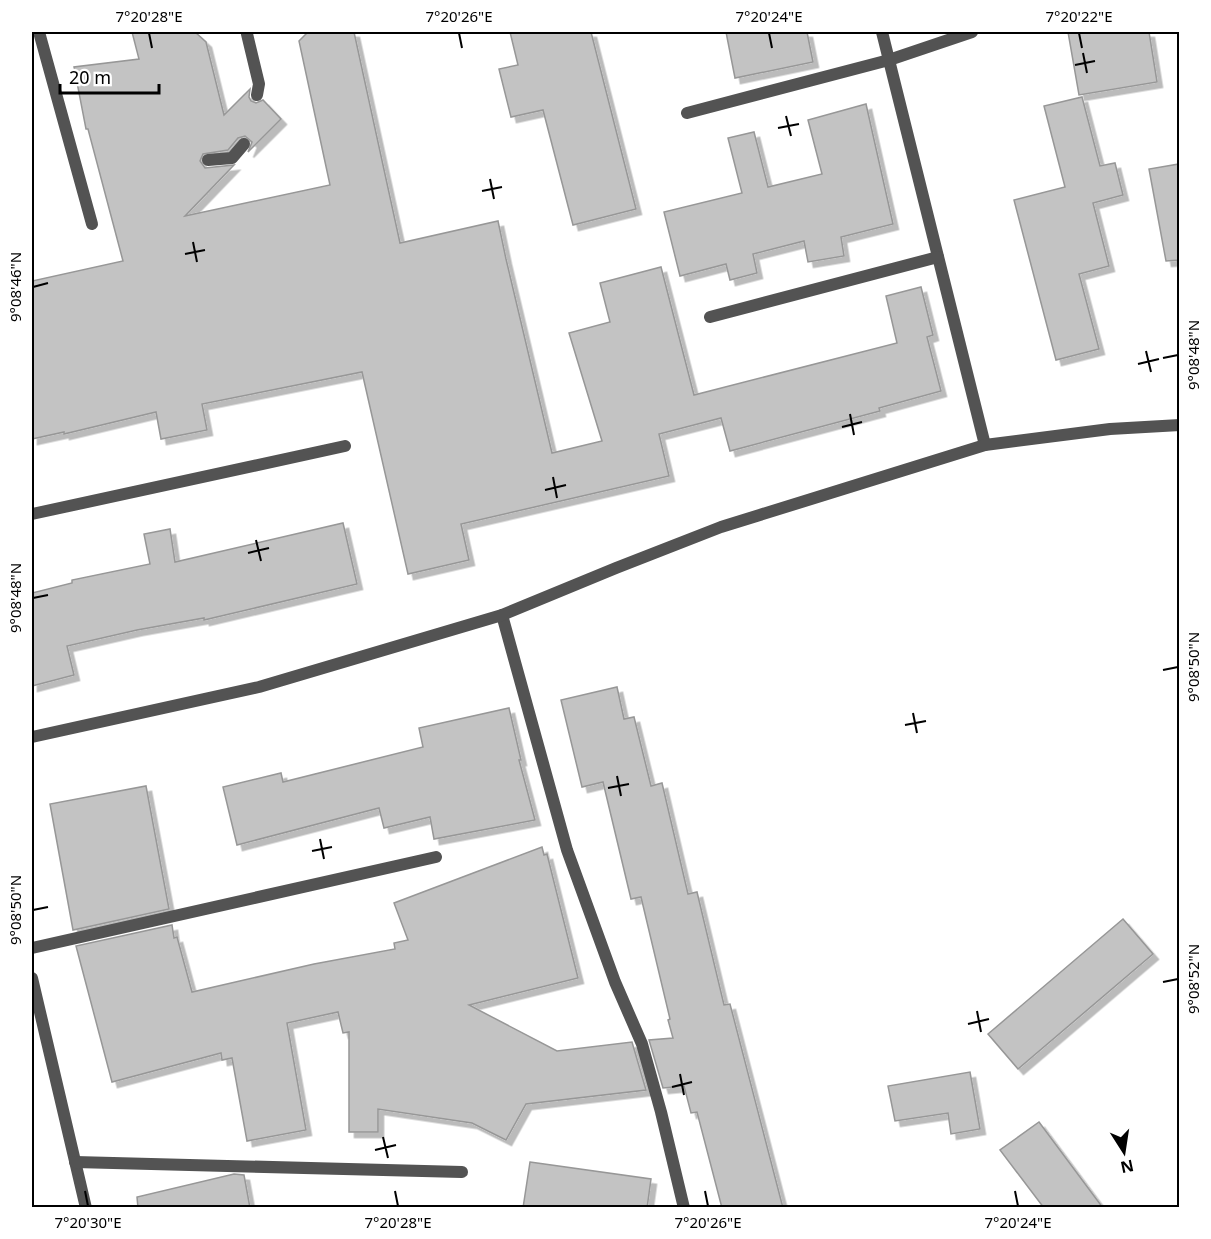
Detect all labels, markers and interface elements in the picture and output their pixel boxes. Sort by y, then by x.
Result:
text: 7°20'28"E [115,6,183,26]
text: 7°20'26"E [425,6,493,26]
text: 7°20'24"E [735,6,803,26]
text: 7°20'22"E [1045,6,1113,26]
scale bar [60,57,159,95]
text: 20 m [69,65,111,89]
text: 9°08'46"N [5,252,25,322]
text: 9°08'48"N [1183,320,1203,390]
text: 9°08'48"N [5,563,25,633]
text: 9°08'50"N [1183,632,1203,702]
text: 9°08'50"N [5,875,25,945]
text: 9°08'52"N [1183,944,1203,1014]
north arrow [1094,1122,1154,1182]
text: N [1118,1155,1136,1179]
text: 7°20'30"E [54,1212,122,1232]
text: 7°20'28"E [364,1212,432,1232]
text: 7°20'26"E [674,1212,742,1232]
text: 7°20'24"E [984,1212,1052,1232]

